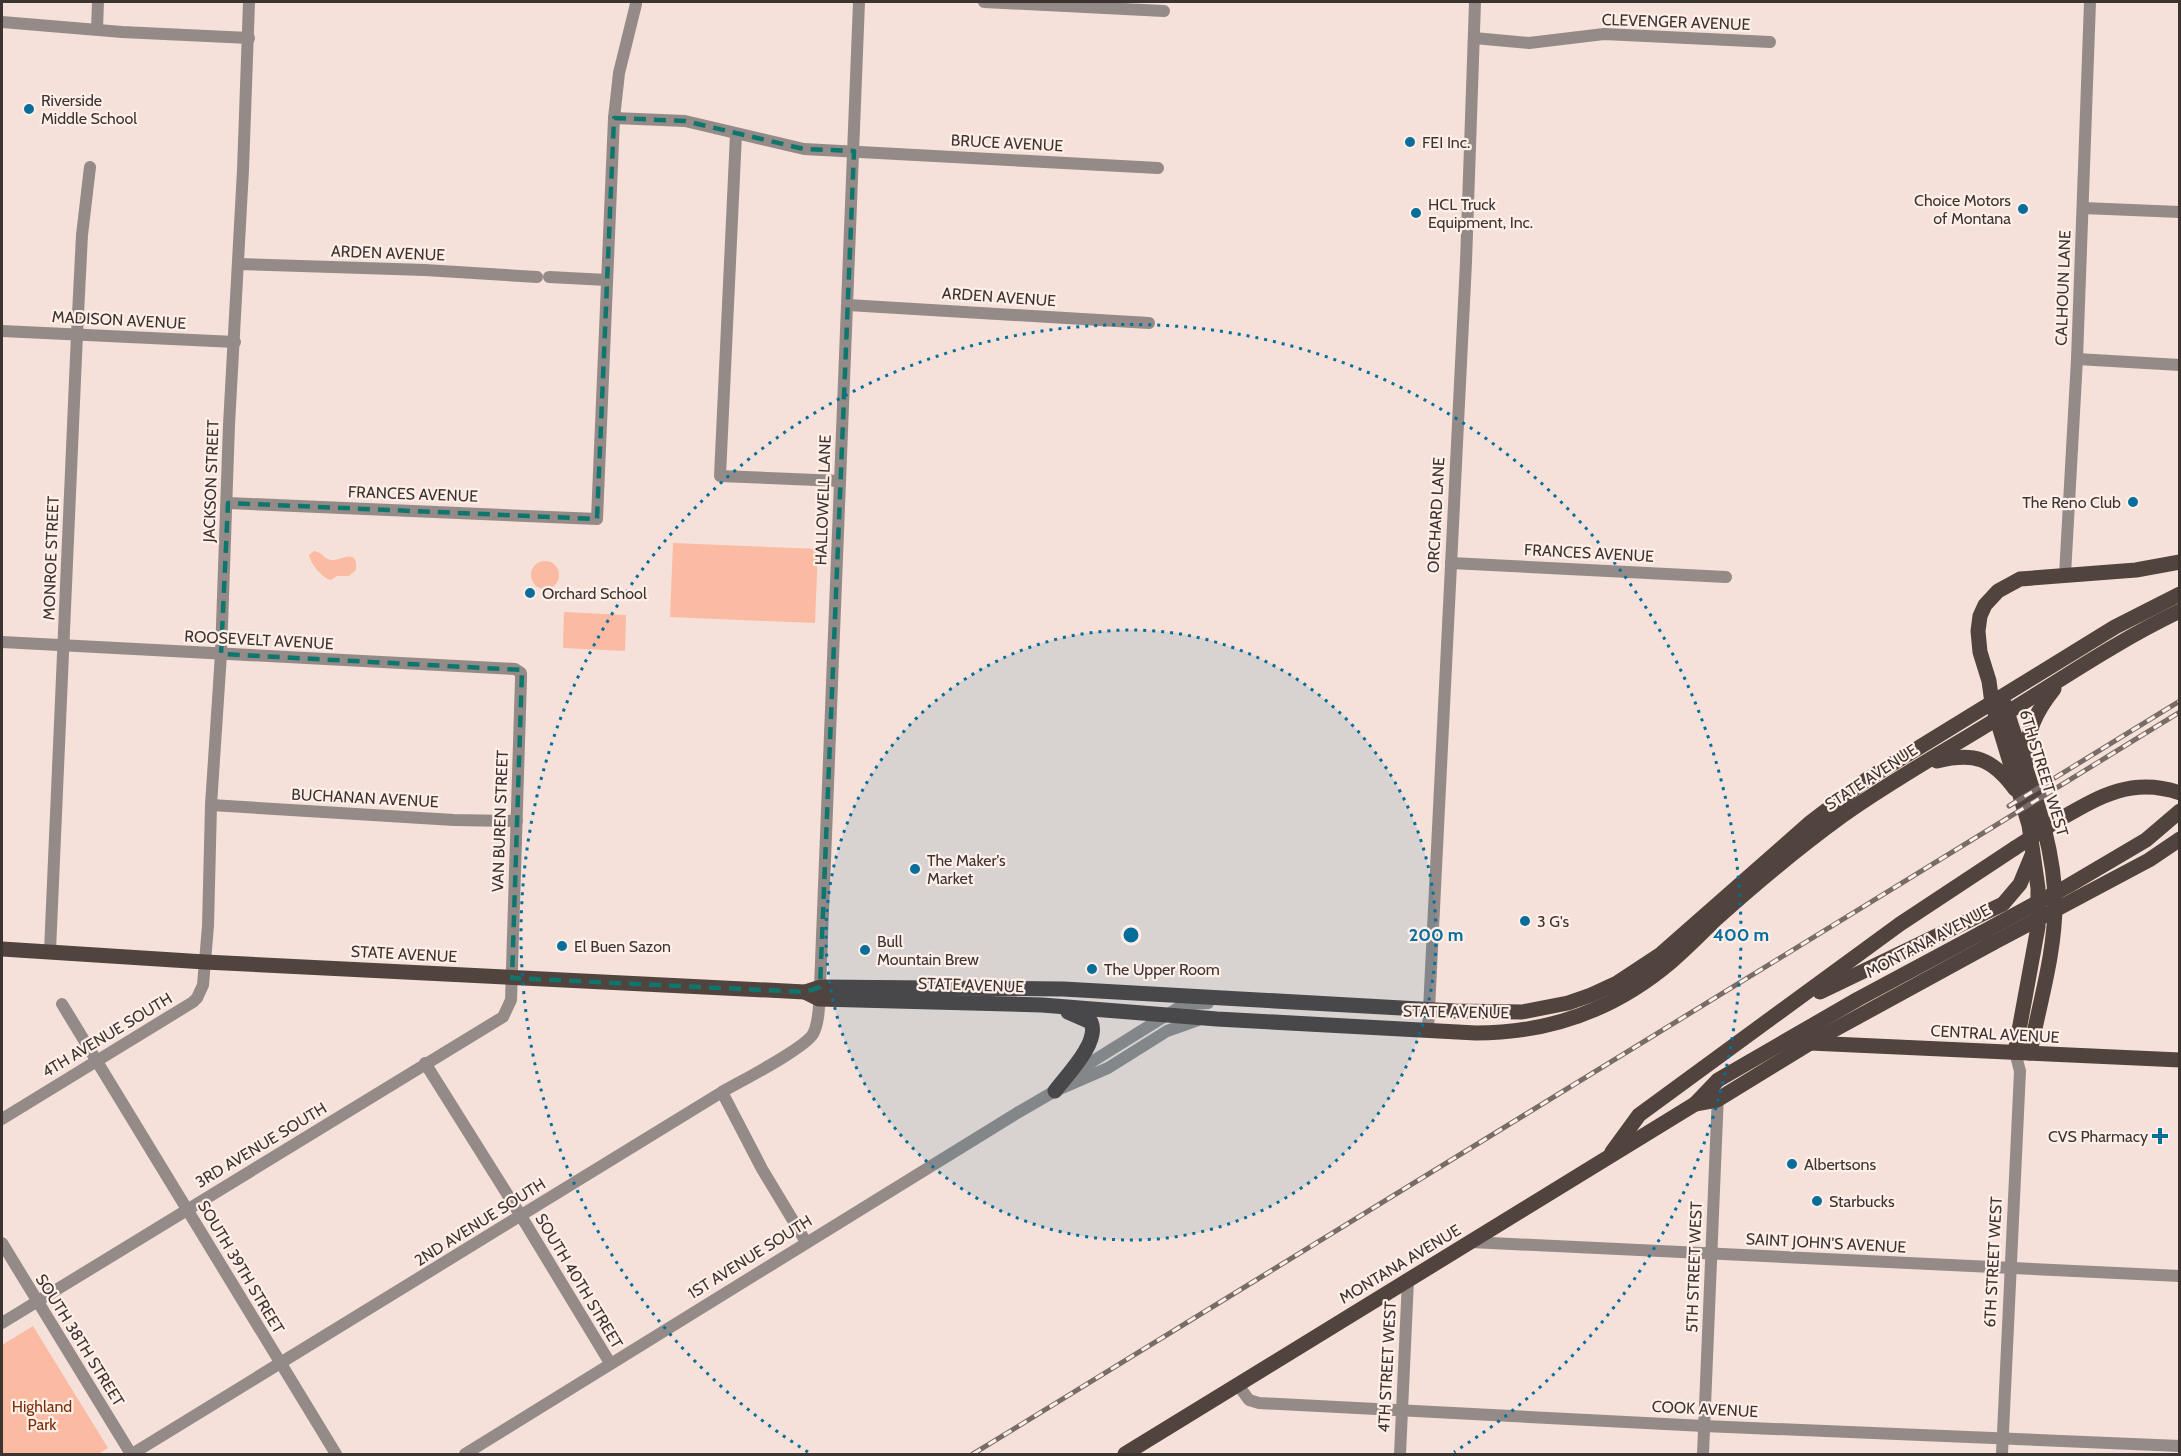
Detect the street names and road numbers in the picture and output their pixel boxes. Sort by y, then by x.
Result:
street label: CLEVENGER AVENUE [1601,10,1751,34]
street label: BRUCE AVENUE [950,131,1064,155]
street label: CALHOUN LANE [2051,230,2075,346]
street label: ARDEN AVENUE [331,242,446,264]
street label: ARDEN AVENUE [941,284,1057,310]
street label: MADISON AVENUE [51,307,187,333]
street label: JACKSON STREET [199,419,223,544]
street label: HALLOWELL LANE [811,434,835,566]
street label: ORCHARD LANE [1423,457,1449,573]
street label: FRANCES AVENUE [348,482,479,506]
street label: MONROE STREET [39,495,63,621]
street label: FRANCES AVENUE [1523,540,1655,566]
street label: ROOSEVELT AVENUE [184,627,334,653]
street label: 6TH STREET WEST [2016,707,2072,839]
street label: STATE AVENUE [1821,740,1921,814]
street label: VAN BUREN STREET [488,749,512,892]
street label: BUCHANAN AVENUE [291,785,439,811]
street label: MONTANA AVENUE [1863,900,1994,982]
street label: STATE AVENUE [350,942,458,966]
street label: STATE AVENUE [917,974,1025,996]
street label: 4TH AVENUE SOUTH [38,989,176,1081]
street label: STATE AVENUE [1403,1002,1509,1022]
street label: CENTRAL AVENUE [1930,1021,2060,1047]
street label: 3RD AVENUE SOUTH [192,1098,330,1192]
street label: 2ND AVENUE SOUTH [411,1174,549,1270]
street label: 6TH STREET WEST [1980,1195,2006,1328]
street label: SOUTH 39TH STREET [194,1197,288,1337]
street label: 5TH STREET WEST [1682,1201,1706,1333]
street label: SOUTH 40TH STREET [531,1210,627,1352]
street label: 1ST AVENUE SOUTH [684,1211,816,1303]
street label: MONTANA AVENUE [1336,1220,1464,1308]
street label: SAINT JOHN'S AVENUE [1745,1229,1907,1257]
street label: SOUTH 38TH STREET [32,1270,129,1410]
street label: 4TH STREET WEST [1374,1300,1400,1433]
street label: COOK AVENUE [1651,1397,1759,1421]

